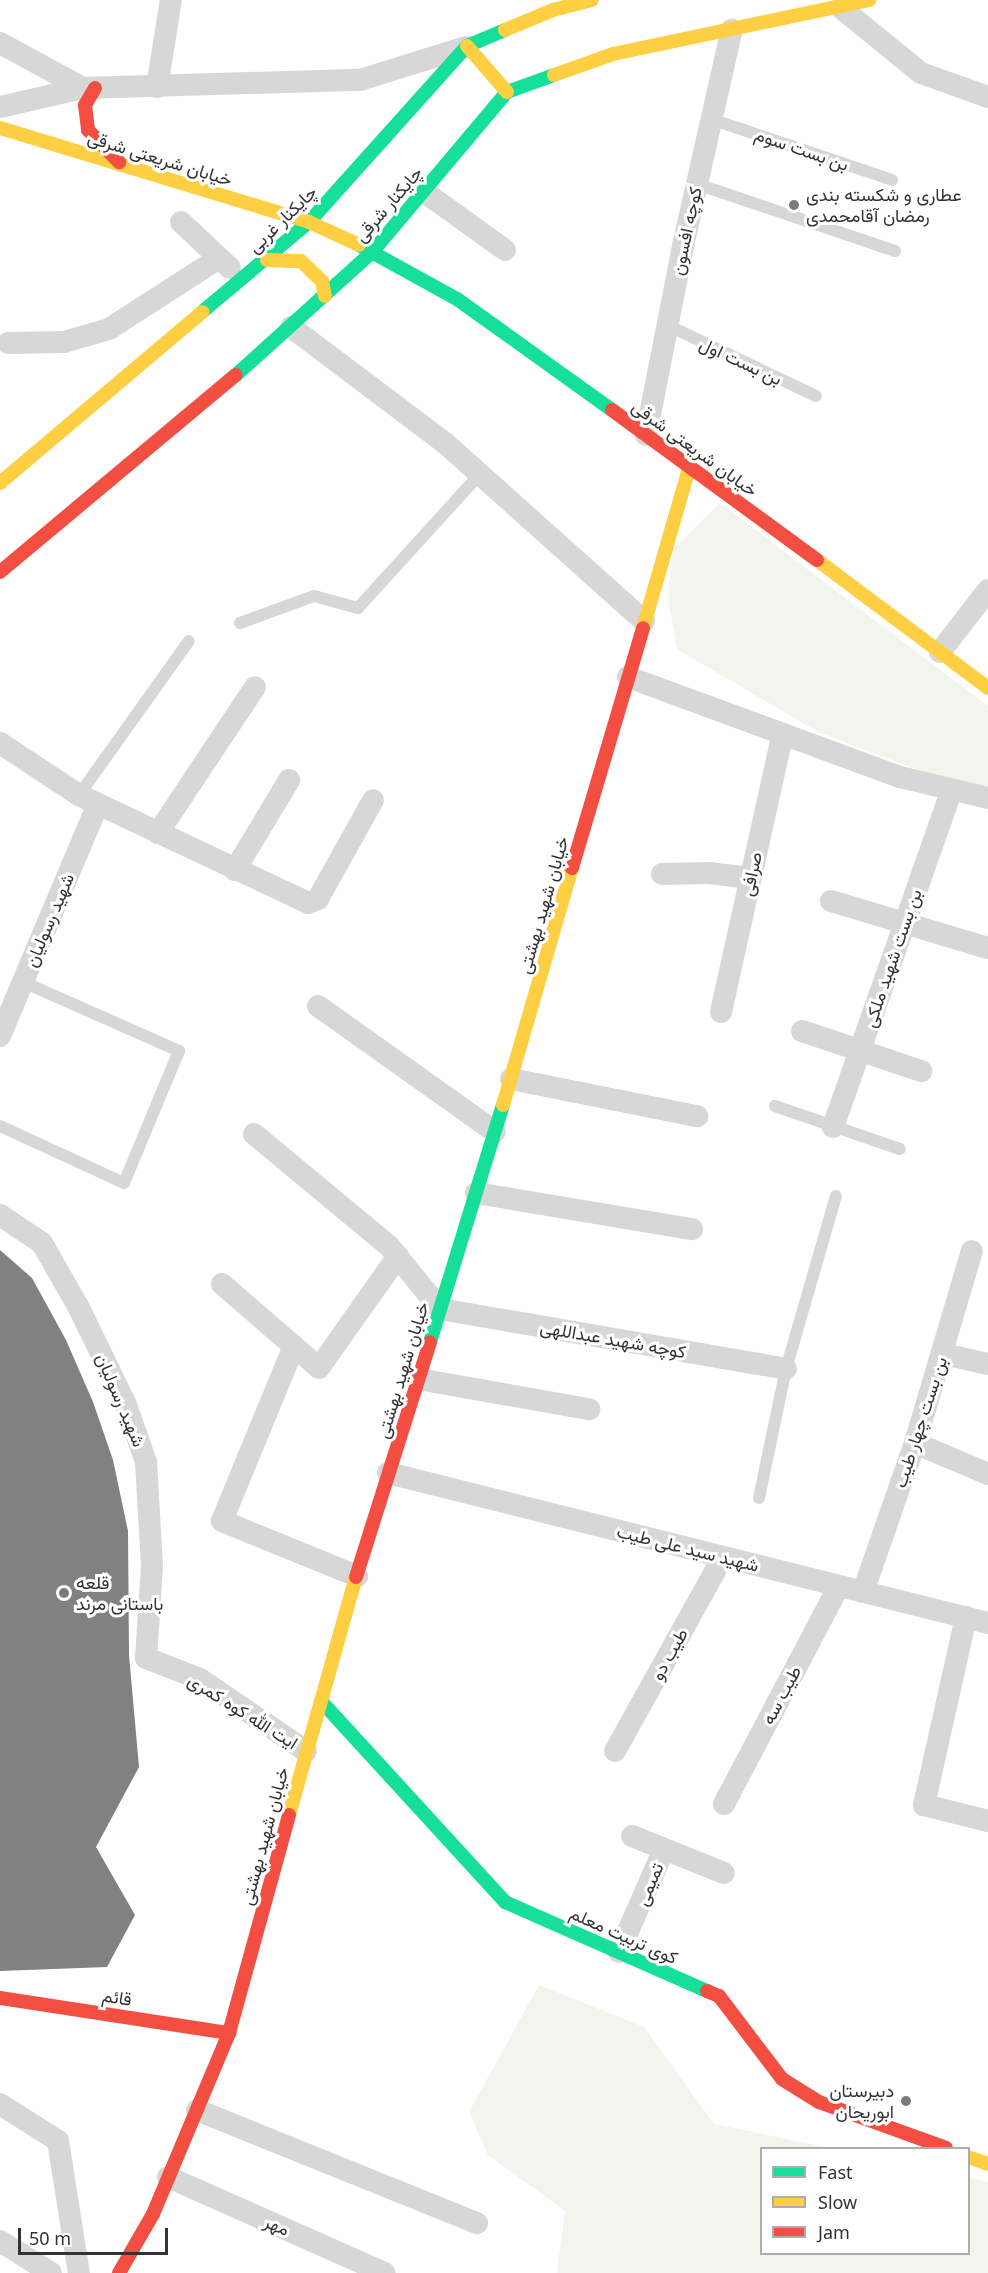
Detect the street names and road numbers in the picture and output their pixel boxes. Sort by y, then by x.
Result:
street label: بن بست سوم [752,123,852,175]
street label: خیابان شریعتی شرقی [85,126,235,190]
street label: چایکنار شرقی [349,162,427,246]
street label: چایکنار غربی [243,181,321,257]
street label: كوچه افسون [666,185,706,277]
street label: بن بست اول [696,332,786,390]
street label: خیابان شریعتی شرقی [628,395,762,501]
street label: خیابان شهید بهشتی [513,834,573,976]
street label: صرافی [736,850,766,898]
street label: شهید رسولیان [20,870,78,970]
street label: بن بست شهید ملکی [858,886,926,1030]
street label: خیابان شهید بهشتی [371,1299,433,1441]
street label: کوچه شهید عبداللهی [538,1316,688,1362]
street label: شهید رسولیان [92,1350,150,1450]
street label: بن بست چهار طیب [889,1354,951,1490]
street label: شهید سید علی طیب [615,1520,761,1576]
street label: طیب دو [646,1624,692,1684]
street label: طیب سه [757,1662,805,1728]
street label: ایت الله کوه کمری [184,1669,302,1753]
street label: خیابان شهید بهشتی [235,1765,293,1907]
street label: تمیمی [630,1859,668,1909]
street label: کوی تربیت معلم [567,1902,681,1968]
street label: قائم [101,1984,133,2010]
street label: مهر [261,2210,293,2240]

